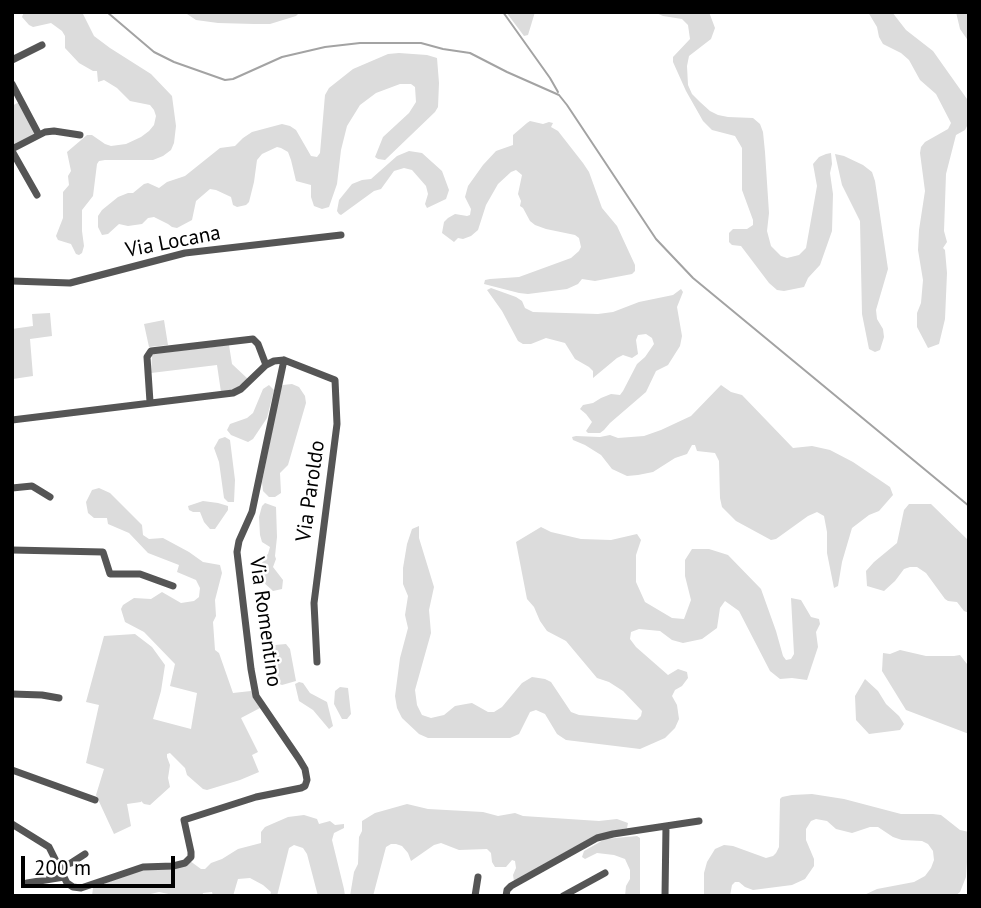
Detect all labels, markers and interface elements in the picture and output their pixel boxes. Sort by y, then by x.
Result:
street label: Via Locana [123,220,223,264]
street label: Via Paroldo [291,439,331,543]
street label: Via Romentino [243,555,287,689]
scale bar [24,842,178,886]
text: 200 m [34,854,91,881]

